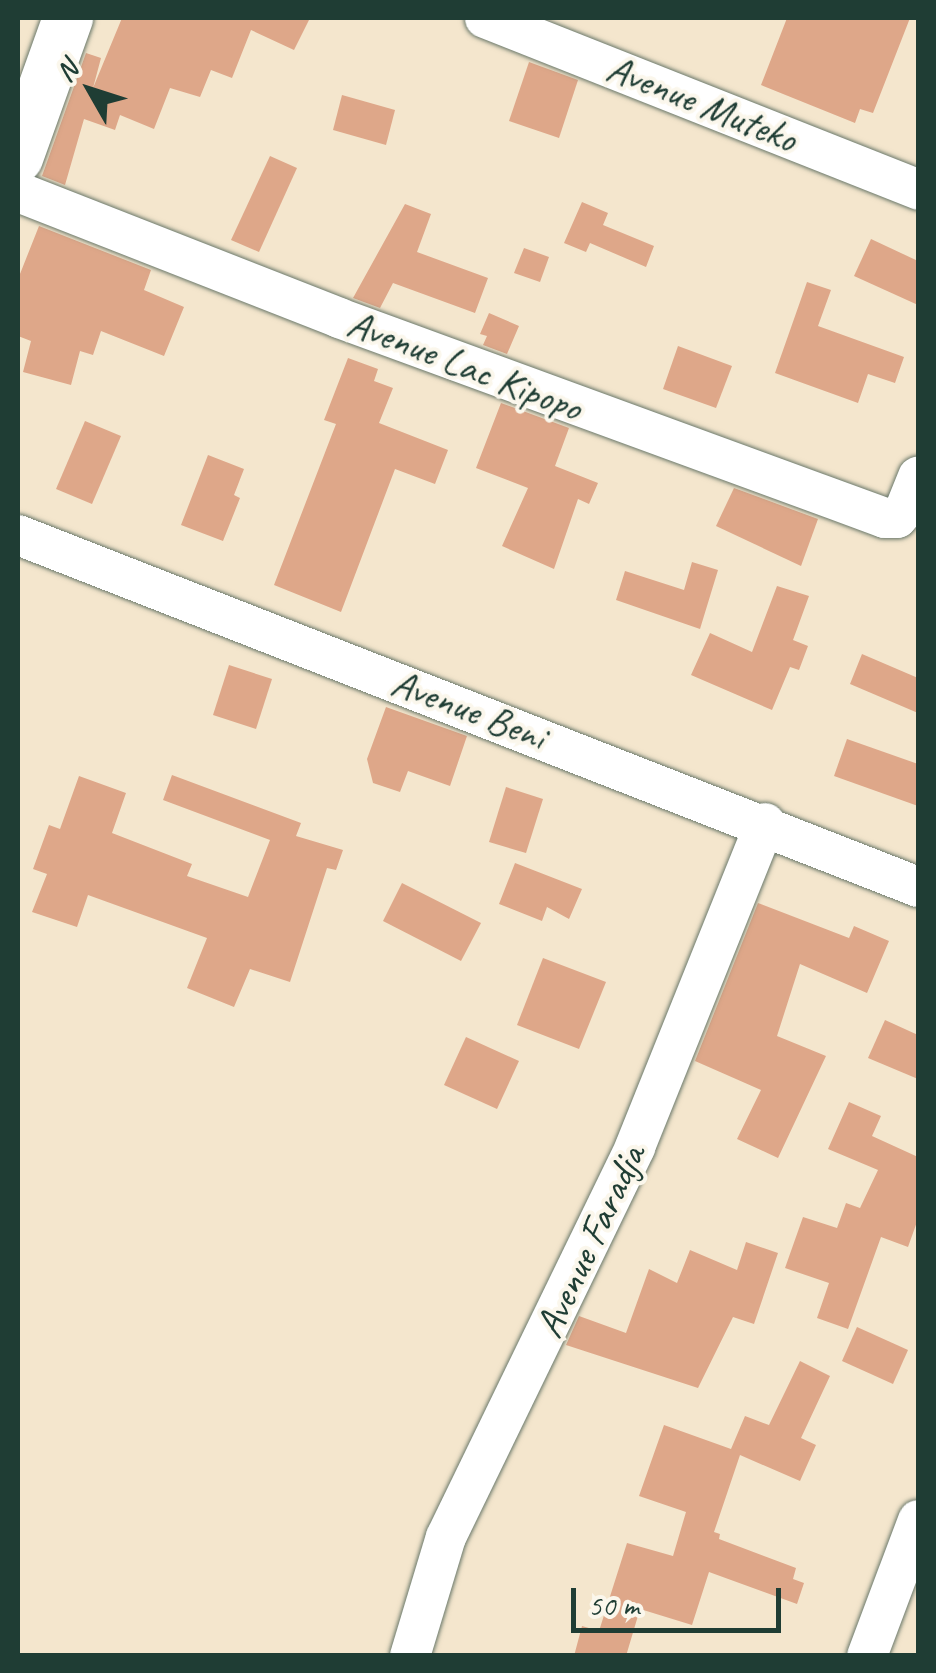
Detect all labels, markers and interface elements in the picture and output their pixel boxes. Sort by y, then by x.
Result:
north arrow [40,40,140,140]
street label: Avenue Muteko [600,43,804,163]
text: N [47,53,85,89]
street label: Avenue Lac Kipopo [341,298,589,432]
street label: Avenue Beni [385,658,553,760]
street label: Avenue Faradja [525,1137,655,1345]
scale bar [576,1568,786,1630]
text: 50 m [588,1586,639,1624]

